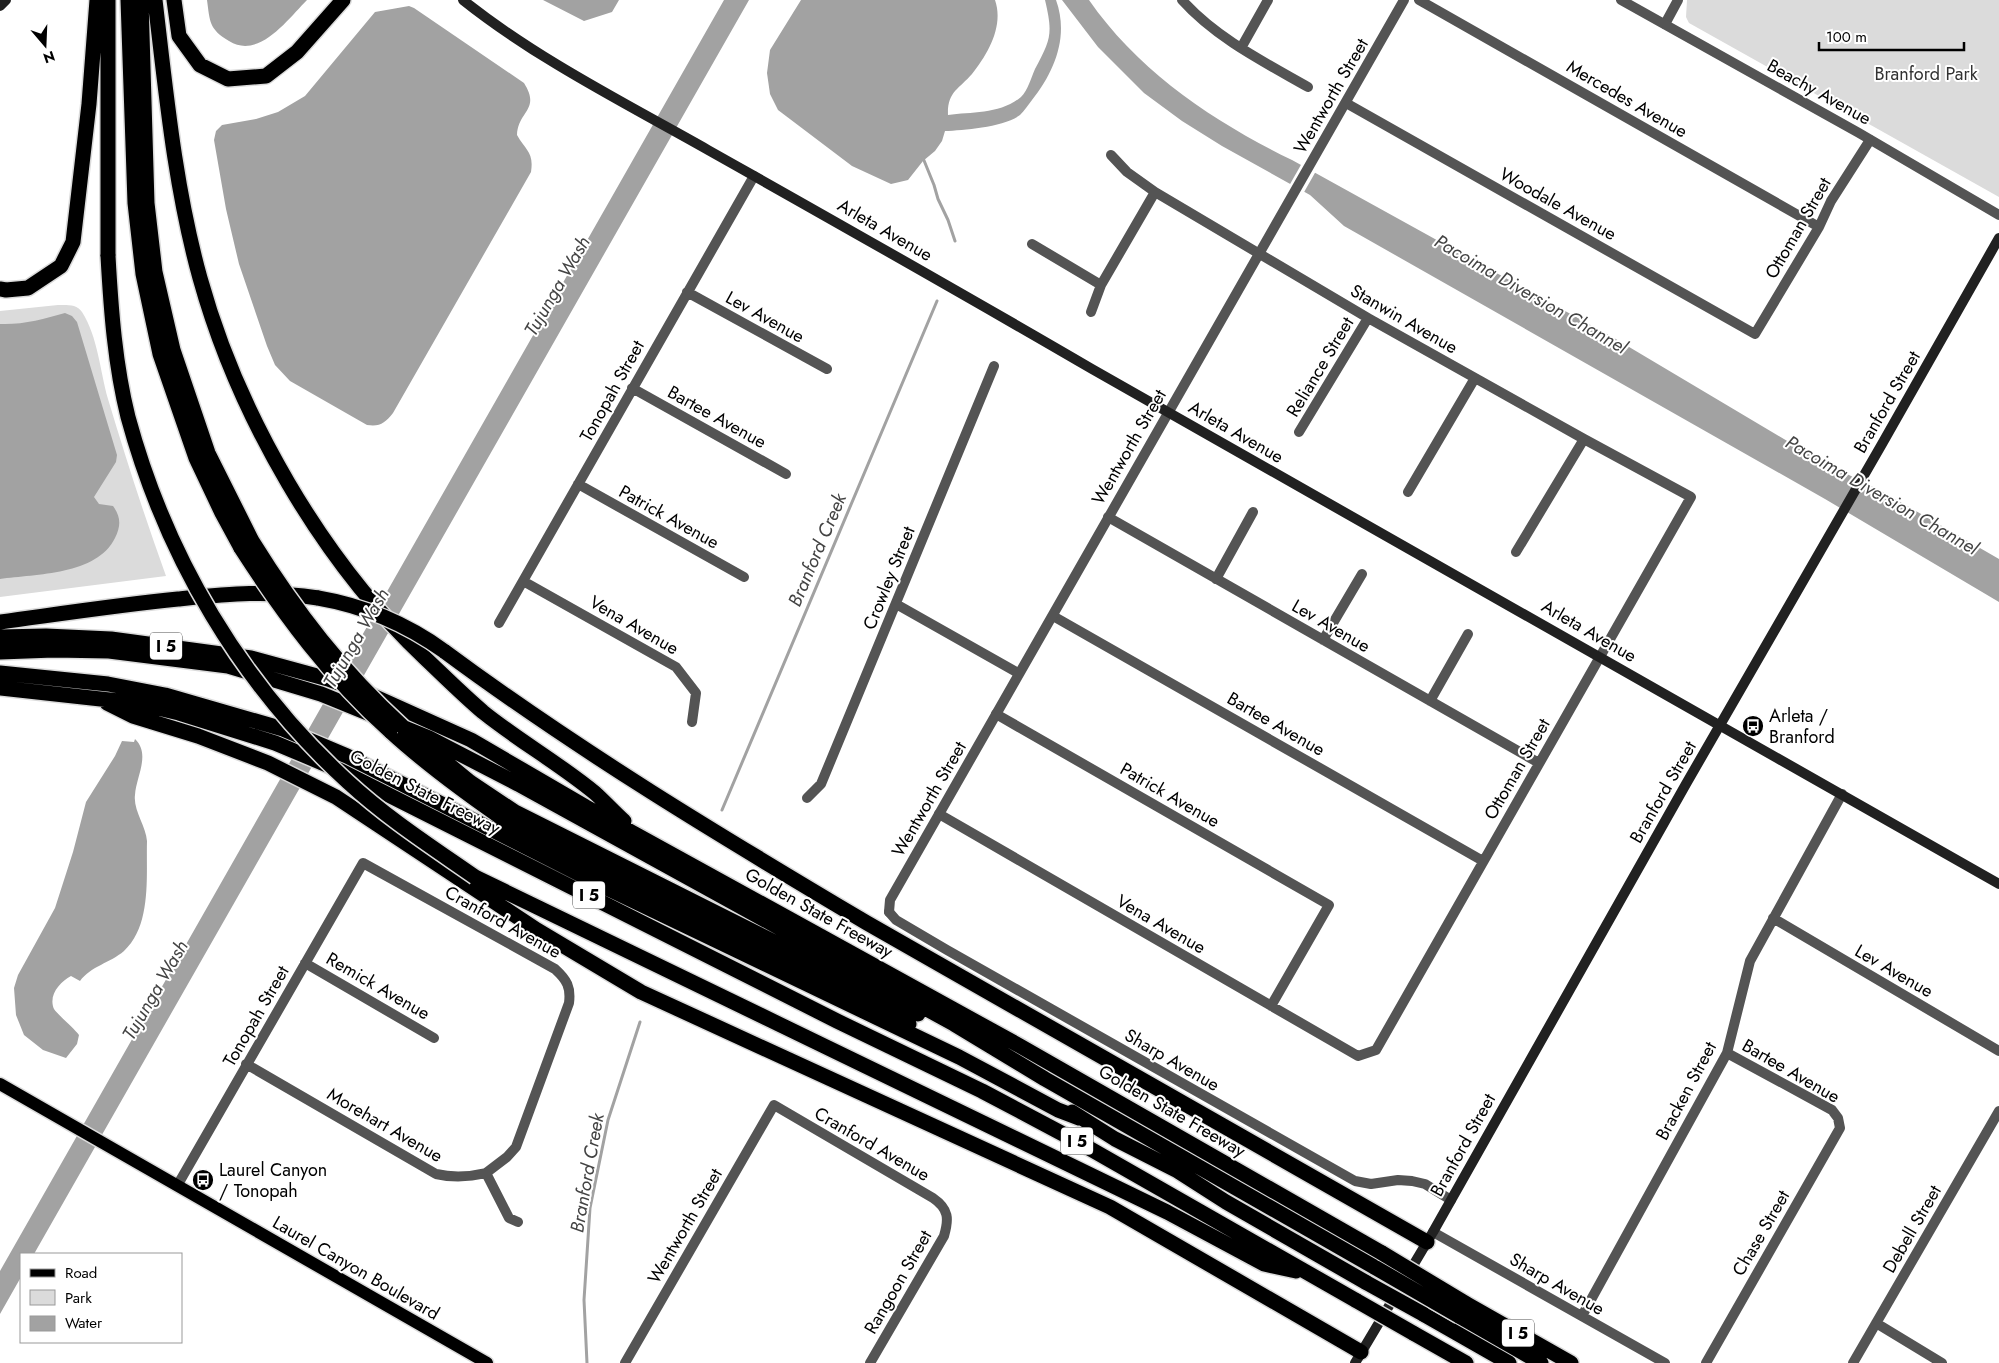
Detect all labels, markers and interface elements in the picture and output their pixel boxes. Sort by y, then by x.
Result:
north arrow [20,20,70,70]
scale bar [1819,20,1964,52]
text: 100 m [1826,26,1867,48]
street label: Wentworth Street [1287,33,1375,159]
text: N [41,46,58,69]
street label: Beachy Avenue [1762,53,1876,131]
street label: Mercedes Avenue [1562,54,1692,144]
park label: Branford Park [1874,61,1978,87]
street label: Woodale Avenue [1495,161,1621,247]
street label: Ottoman Street [1758,172,1838,284]
street label: Arleta Avenue [833,192,937,268]
water label: Pacoima Diversion Channel [1429,228,1633,361]
water label: Tujunga Wash [517,231,597,341]
street label: Stanwin Avenue [1346,278,1462,360]
street label: Lev Avenue [721,285,809,349]
street label: Reliance Street [1280,312,1360,422]
street label: Tonopah Street [573,335,651,446]
street label: Branford Street [1847,346,1927,458]
street label: Bartee Avenue [663,379,771,455]
street label: Wentworth Street [1085,384,1173,510]
street label: Arleta Avenue [1184,394,1288,470]
water label: Pacoima Diversion Channel [1780,429,1984,562]
street label: Patrick Avenue [614,479,724,555]
water label: Branford Creek [781,488,853,611]
street label: Crowley Street [856,522,922,634]
water label: Tujunga Wash [316,583,396,693]
street label: Vena Avenue [585,589,683,661]
street label: Lev Avenue [1287,593,1375,659]
street label: Arleta Avenue [1537,593,1641,669]
road number: I 5 [150,632,182,659]
street label: Bartee Avenue [1222,685,1330,763]
place label: Arleta / Branford [1769,703,1835,750]
street label: Ottoman Street [1477,713,1557,825]
bus stop icon: Arleta / Branford [1741,714,1765,738]
street label: Wentworth Street [885,736,973,862]
street label: Branford Street [1623,736,1703,848]
street label: Golden State Freeway [345,743,505,841]
street label: Patrick Avenue [1115,756,1225,834]
street label: Golden State Freeway [740,861,898,965]
street label: Cranford Avenue [440,879,566,965]
road number: I 5 [573,882,605,908]
street label: Vena Avenue [1112,888,1210,960]
water label: Tujunga Wash [115,935,195,1045]
street label: Lev Avenue [1850,938,1938,1004]
street label: Remick Avenue [321,946,435,1026]
street label: Tonopah Street [217,960,296,1071]
street label: Sharp Avenue [1120,1022,1224,1098]
street label: Bartee Avenue [1737,1032,1845,1110]
street label: Bracken Street [1649,1037,1723,1145]
street label: Golden State Freeway [1094,1058,1250,1164]
street label: Morehart Avenue [322,1081,448,1169]
street label: Branford Street [1424,1088,1502,1201]
street label: Cranford Avenue [809,1100,935,1188]
water label: Branford Creek [563,1110,611,1235]
road number: I 5 [1061,1128,1093,1154]
place label: Laurel Canyon / Tonopah [219,1157,327,1204]
street label: Wentworth Street [641,1163,729,1289]
bus stop icon: Laurel Canyon / Tonopah [191,1168,215,1192]
street label: Debell Street [1876,1180,1948,1278]
street label: Chase Street [1726,1185,1796,1281]
street label: Laurel Canyon Boulevard [268,1209,444,1327]
street label: Rangoon Street [858,1225,939,1339]
street label: Sharp Avenue [1505,1246,1609,1322]
legend [20,1253,182,1343]
text: Road [65,1262,97,1284]
text: Park [65,1287,92,1309]
text: Water [65,1312,103,1334]
road number: I 5 [1502,1320,1534,1346]

